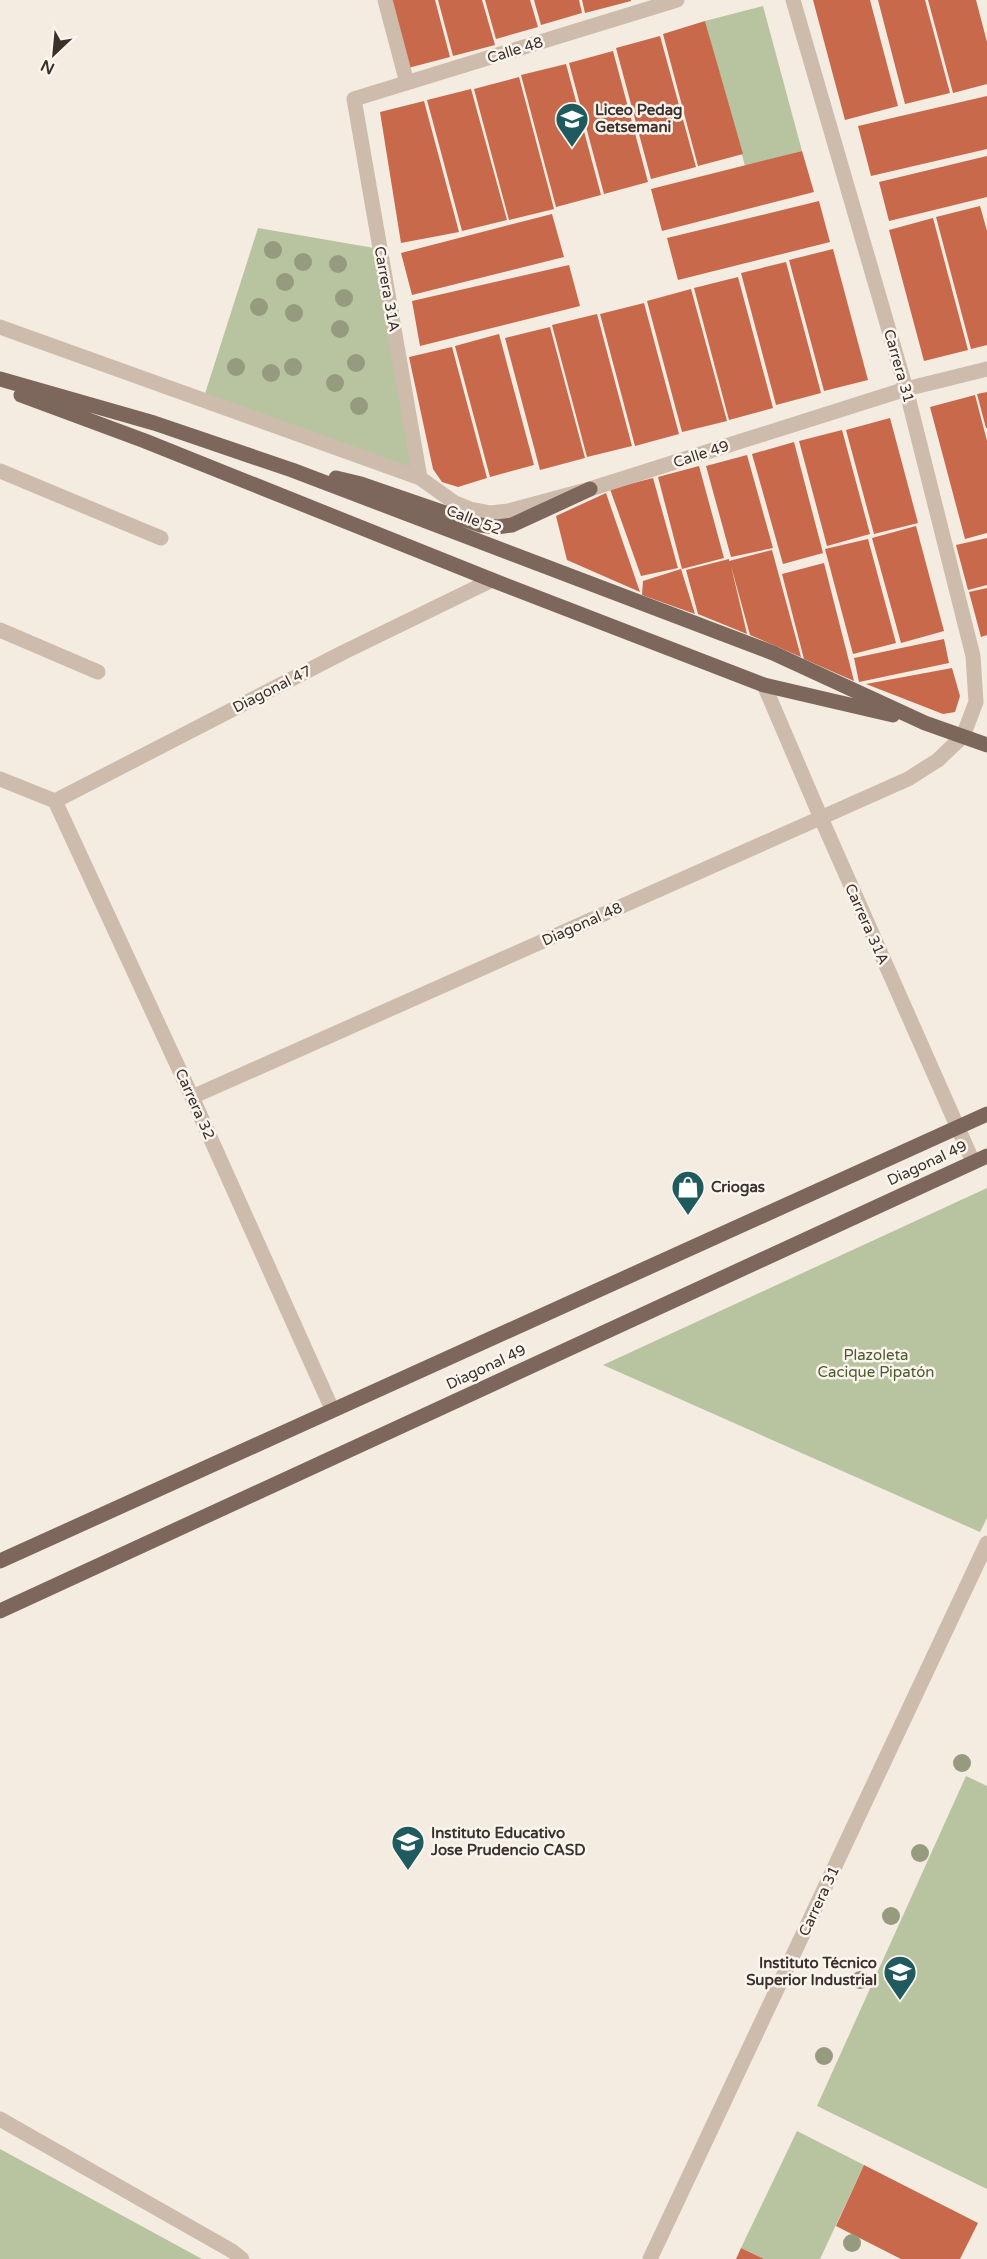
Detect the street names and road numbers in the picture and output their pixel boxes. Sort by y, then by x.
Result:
street label: Calle 48 [485,33,545,67]
street label: Carrera 31A [371,245,403,333]
street label: Carrera 31 [880,327,918,405]
street label: Calle 49 [671,437,731,471]
street label: Calle 52 [444,501,504,539]
street label: Diagonal 47 [230,661,314,717]
street label: Carrera 31A [841,881,893,967]
street label: Diagonal 48 [539,898,625,950]
street label: Carrera 32 [171,1066,219,1142]
street label: Diagonal 49 [884,1137,970,1189]
street label: Diagonal 49 [443,1341,529,1393]
street label: Carrera 31 [795,1863,843,1939]

